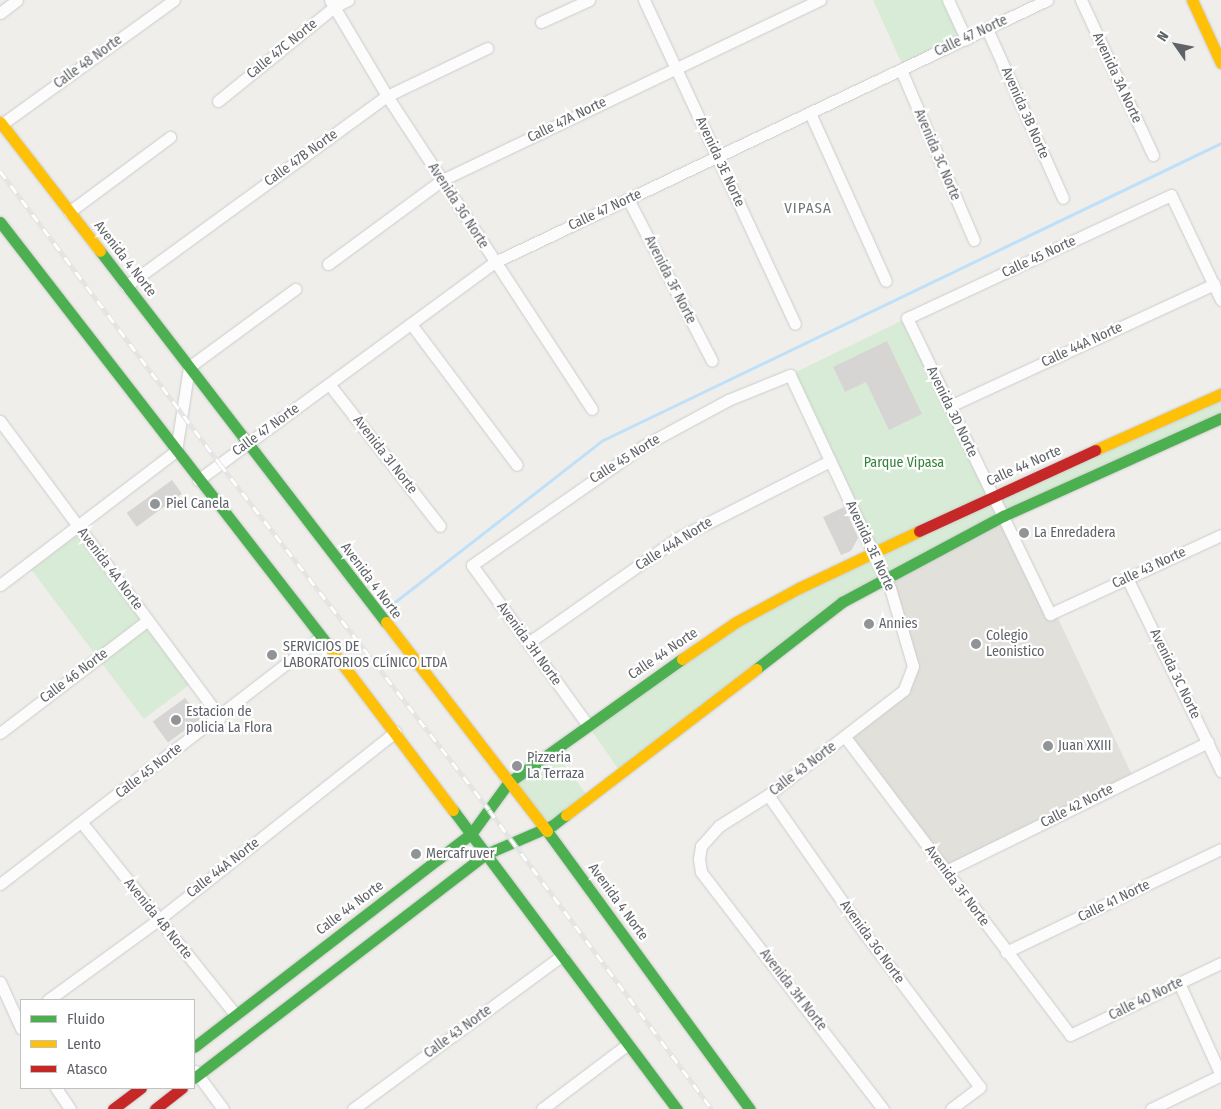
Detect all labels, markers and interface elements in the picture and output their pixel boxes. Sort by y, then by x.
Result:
street label: Calle 47 Norte [932,12,1010,60]
street label: Calle 47C Norte [243,16,321,82]
north arrow [1151,20,1201,70]
text: N [1154,28,1172,45]
street label: Avenida 3A Norte [1089,30,1145,126]
street label: Calle 48 Norte [51,32,125,92]
street label: Avenida 3B Norte [997,65,1053,161]
street label: Calle 47A Norte [525,94,609,146]
street label: Avenida 3C Norte [910,107,964,203]
street label: Avenida 3E Norte [692,114,748,210]
street label: Calle 47B Norte [261,126,341,190]
street label: Avenida 3G Norte [424,160,492,252]
street label: Calle 47 Norte [566,186,644,234]
district label: VIPASA [783,200,833,218]
street label: Avenida 4 Norte [90,218,160,300]
street label: Avenida 3F Norte [641,233,699,327]
street label: Calle 45 Norte [999,233,1079,281]
street label: Calle 44A Norte [1039,319,1125,371]
street label: Avenida 3D Norte [923,364,981,460]
street label: Calle 47 Norte [229,400,303,460]
street label: Avenida 3I Norte [349,413,421,497]
street label: Calle 45 Norte [587,431,663,487]
street label: Calle 44 Norte [984,442,1064,490]
park label: Parque Vipasa [864,455,944,471]
place label: Piel Canela [166,496,229,512]
marker: Piel Canela [148,497,162,511]
street label: Avenida 3E Norte [842,498,898,594]
street label: Calle 44A Norte [632,514,716,574]
street label: Avenida 4A Norte [74,525,146,613]
place label: La Enredadera [1034,525,1116,541]
marker: La Enredadera [1018,527,1030,539]
street label: Avenida 4 Norte [337,540,405,622]
street label: Calle 43 Norte [1109,544,1189,592]
street label: Avenida 3H Norte [493,599,565,689]
place label: Annies [879,616,918,632]
marker: Annies [863,618,875,630]
street label: Calle 44 Norte [625,625,701,683]
street label: Avenida 3C Norte [1146,626,1204,722]
place label: Colegio Leonistico [986,628,1044,660]
marker: Colegio Leonistico [970,638,982,650]
place label: SERVICIOS DE LABORATORIOS CLÍNICO LTDA [283,639,447,672]
street label: Calle 46 Norte [37,645,111,707]
marker: SERVICIOS DE LABORATORIOS CLÍNICO LTDA [265,648,279,662]
place label: Estacion de policia La Flora [186,704,272,736]
marker: Estacion de policia La Flora [170,714,182,726]
street label: Calle 43 Norte [766,738,840,800]
place label: Juan XXIII [1058,738,1111,754]
street label: Calle 45 Norte [112,740,186,802]
marker: Juan XXIII [1042,740,1054,752]
place label: Pizzeria La Terraza [527,750,584,782]
marker: Pizzeria La Terraza [511,760,523,772]
street label: Calle 42 Norte [1038,781,1116,831]
street label: Calle 44A Norte [183,834,263,902]
street label: Avenida 3F Norte [921,842,993,930]
place label: Mercafruver [426,846,495,862]
marker: Mercafruver [410,848,422,860]
street label: Avenida 4 Norte [584,860,652,944]
street label: Avenida 4B Norte [120,875,196,963]
street label: Calle 41 Norte [1075,876,1153,926]
street label: Calle 44 Norte [313,877,387,939]
street label: Avenida 3G Norte [836,897,908,987]
street label: Avenida 3H Norte [756,946,830,1034]
street label: Calle 40 Norte [1106,974,1186,1024]
legend [20,999,195,1089]
street label: Calle 43 Norte [421,1002,495,1062]
text: Fluido [67,1010,105,1028]
text: Lento [67,1035,101,1053]
text: Atasco [67,1060,107,1078]

